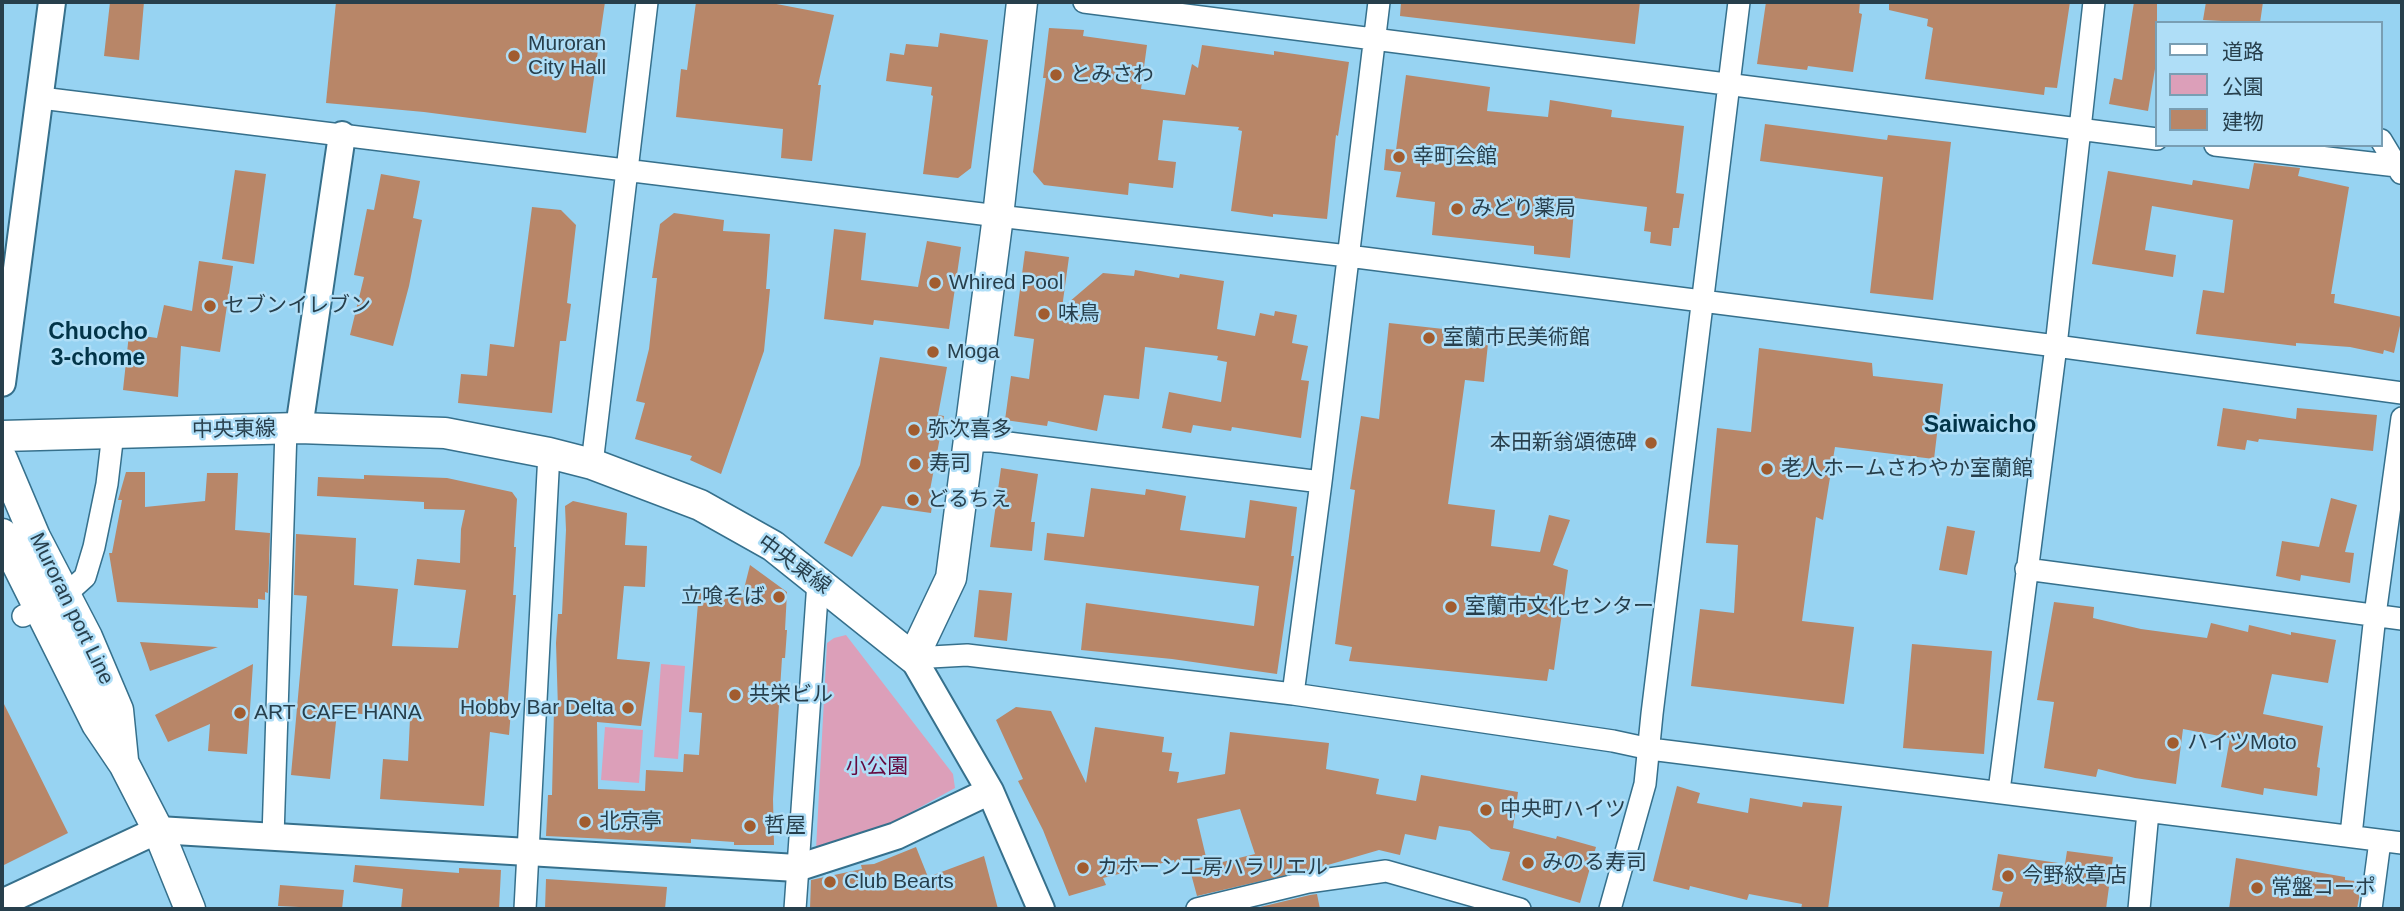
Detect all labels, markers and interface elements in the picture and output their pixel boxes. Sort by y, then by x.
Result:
legend [2156,21,2383,147]
place label: Muroran City Hall [528,31,606,81]
text: 道路 [2222,40,2264,63]
marker: Muroran City Hall [506,48,522,64]
place label: とみさわ [1070,62,1154,88]
marker: とみさわ [1048,67,1064,83]
text: 公園 [2222,75,2264,98]
text: 建物 [2222,110,2264,133]
place label: 幸町会館 [1413,144,1497,170]
marker: 幸町会館 [1391,149,1407,165]
place label: みどり薬局 [1471,196,1576,222]
marker: みどり薬局 [1449,201,1465,217]
place label: Whired Pool [949,270,1063,296]
marker: Whired Pool [927,275,943,291]
place label: セブンイレブン [224,293,371,319]
marker: セブンイレブン [202,298,218,314]
place label: 味鳥 [1058,301,1100,327]
marker: 味鳥 [1036,306,1052,322]
district label: Chuocho 3-chome [48,319,148,373]
place label: 室蘭市民美術館 [1443,325,1590,351]
marker: 室蘭市民美術館 [1421,330,1437,346]
place label: Moga [947,339,1000,365]
marker: Moga [925,344,941,360]
district label: Saiwaicho [1924,412,2036,440]
street label: 中央東線 [192,417,276,443]
place label: 弥次喜多 [928,417,1012,443]
marker: 弥次喜多 [906,422,922,438]
place label: 本田新翁頌徳碑 [1490,430,1637,456]
marker: 本田新翁頌徳碑 [1643,435,1659,451]
place label: 寿司 [929,451,971,477]
marker: 寿司 [907,456,923,472]
place label: 老人ホームさわやか室蘭館 [1781,456,2033,482]
marker: 老人ホームさわやか室蘭館 [1759,461,1775,477]
place label: どるちえ [927,487,1011,513]
marker: どるちえ [905,492,921,508]
street label: Muroran port Line [23,529,119,689]
street label: 中央東線 [753,530,835,600]
place label: 立喰そば [681,584,765,610]
marker: 立喰そば [771,589,787,605]
place label: 室蘭市文化センター [1465,594,1654,620]
marker: 室蘭市文化センター [1443,599,1459,615]
place label: 共栄ビル [749,682,833,708]
marker: 共栄ビル [727,687,743,703]
place label: Hobby Bar Delta [460,695,614,721]
place label: ART CAFE HANA [254,700,422,726]
marker: Hobby Bar Delta [620,700,636,716]
marker: ART CAFE HANA [232,705,248,721]
place label: ハイツMoto [2187,730,2297,756]
marker: ハイツMoto [2165,735,2181,751]
park label: 小公園 [846,754,908,780]
place label: 中央町ハイツ [1500,797,1626,823]
marker: 中央町ハイツ [1478,802,1494,818]
place label: 北京亭 [599,809,662,835]
place label: 哲屋 [764,813,806,839]
marker: 北京亭 [577,814,593,830]
marker: 哲屋 [742,818,758,834]
place label: みのる寿司 [1542,850,1647,876]
place label: カホーン工房ハラリエル [1097,855,1328,881]
marker: みのる寿司 [1520,855,1536,871]
marker: カホーン工房ハラリエル [1075,860,1091,876]
place label: 今野紋章店 [2022,863,2127,889]
marker: 今野紋章店 [2000,868,2016,884]
place label: Club Bearts [844,869,954,895]
marker: Club Bearts [822,874,838,890]
place label: 常盤コーポ [2271,875,2376,901]
marker: 常盤コーポ [2249,880,2265,896]

